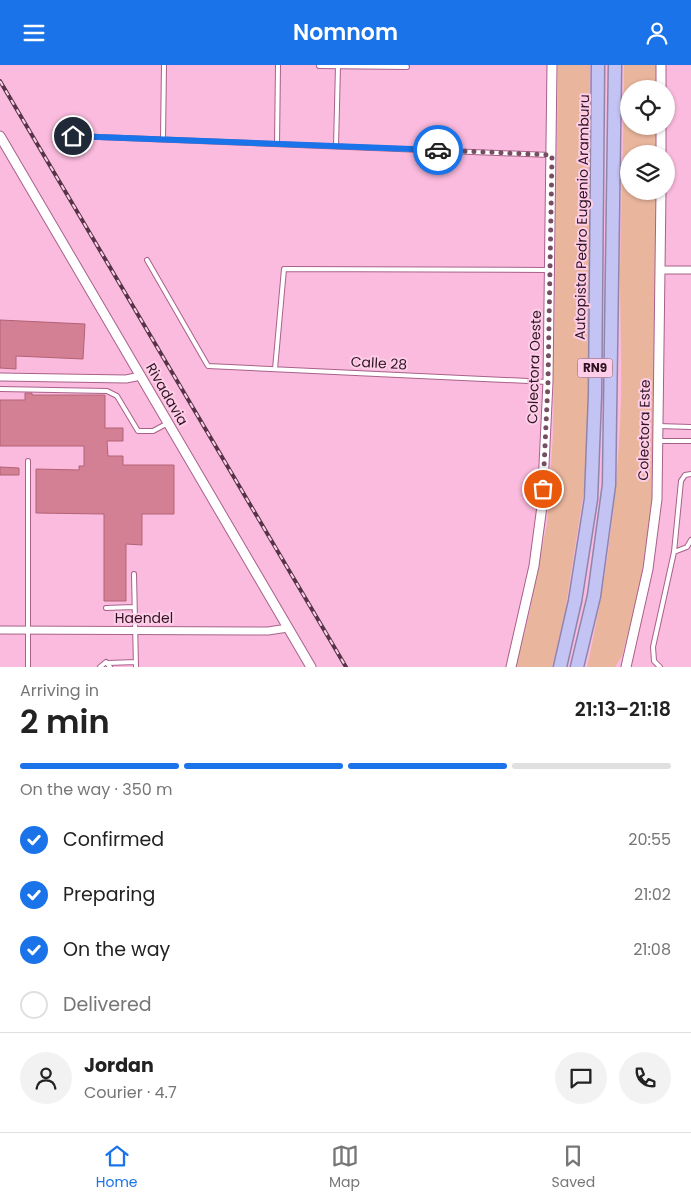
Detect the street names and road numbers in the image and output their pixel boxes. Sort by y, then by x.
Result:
street label: Autopista Pedro Eugenio Aramburu [570,94,594,340]
street label: Colectora Oeste [522,310,546,424]
street label: Calle 28 [350,352,408,374]
street label: Rivadavia [141,359,193,429]
road number: RN9 [578,359,612,377]
street label: Colectora Este [633,379,655,481]
street label: Haendel [115,608,173,628]

